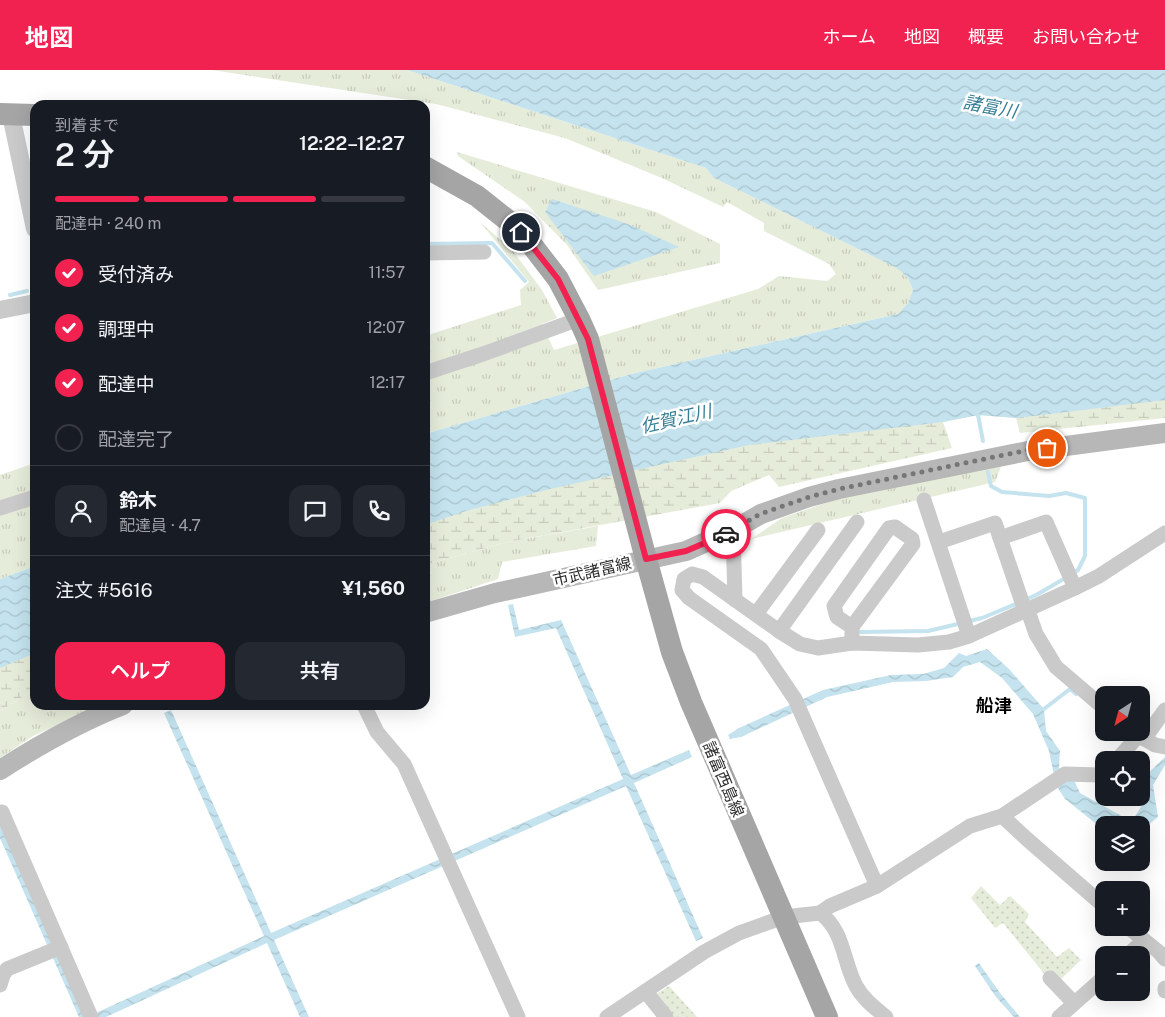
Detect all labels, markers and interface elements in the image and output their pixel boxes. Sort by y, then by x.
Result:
text: 地図 [25,23,73,51]
text: ホーム [823,26,876,47]
text: 地図 [904,26,940,47]
text: 概要 [968,26,1004,47]
text: お問い合わせ [1032,26,1140,47]
water label: 諸富川 [962,91,1021,122]
text: 到着まで [55,116,119,135]
text: 12:22–12:27 [299,132,405,154]
text: 2 分 [55,136,114,173]
pin [500,211,542,253]
text: 配達中 · 240 m [55,214,161,233]
icon: home [507,218,535,246]
icon: check [55,259,83,287]
text: 受付済み [98,263,174,285]
text: 11:57 [369,263,405,282]
icon: check [55,314,83,342]
text: 調理中 [98,318,155,340]
text: 12:07 [366,318,405,337]
icon: check [55,369,83,397]
text: 配達中 [98,373,155,395]
text: 12:17 [369,373,405,392]
water label: 佐賀江川 [638,400,715,437]
pin [1026,427,1068,469]
text: 配達完了 [98,428,174,450]
icon: bag [1033,434,1061,462]
button: person [55,485,107,537]
button: chat [289,485,341,537]
button: phone [353,485,405,537]
text: 鈴木 [119,489,157,511]
courier [701,509,751,559]
text: 配達員 · 4.7 [119,516,201,535]
icon: car [712,520,740,548]
street label: 市武諸富線 [551,553,633,590]
text: ¥1,560 [342,577,405,599]
text: 注文 #5616 [55,579,153,601]
button: ヘルプ [55,642,225,700]
button: 共有 [235,642,405,700]
north arrow [1095,686,1150,741]
map controls [1095,686,1150,1001]
district label: 船津 [976,695,1012,716]
street label: 諸富西島線 [699,739,748,820]
button: locate [1095,751,1150,806]
button: layers [1095,816,1150,871]
button: + [1095,881,1150,936]
button: − [1095,946,1150,1001]

